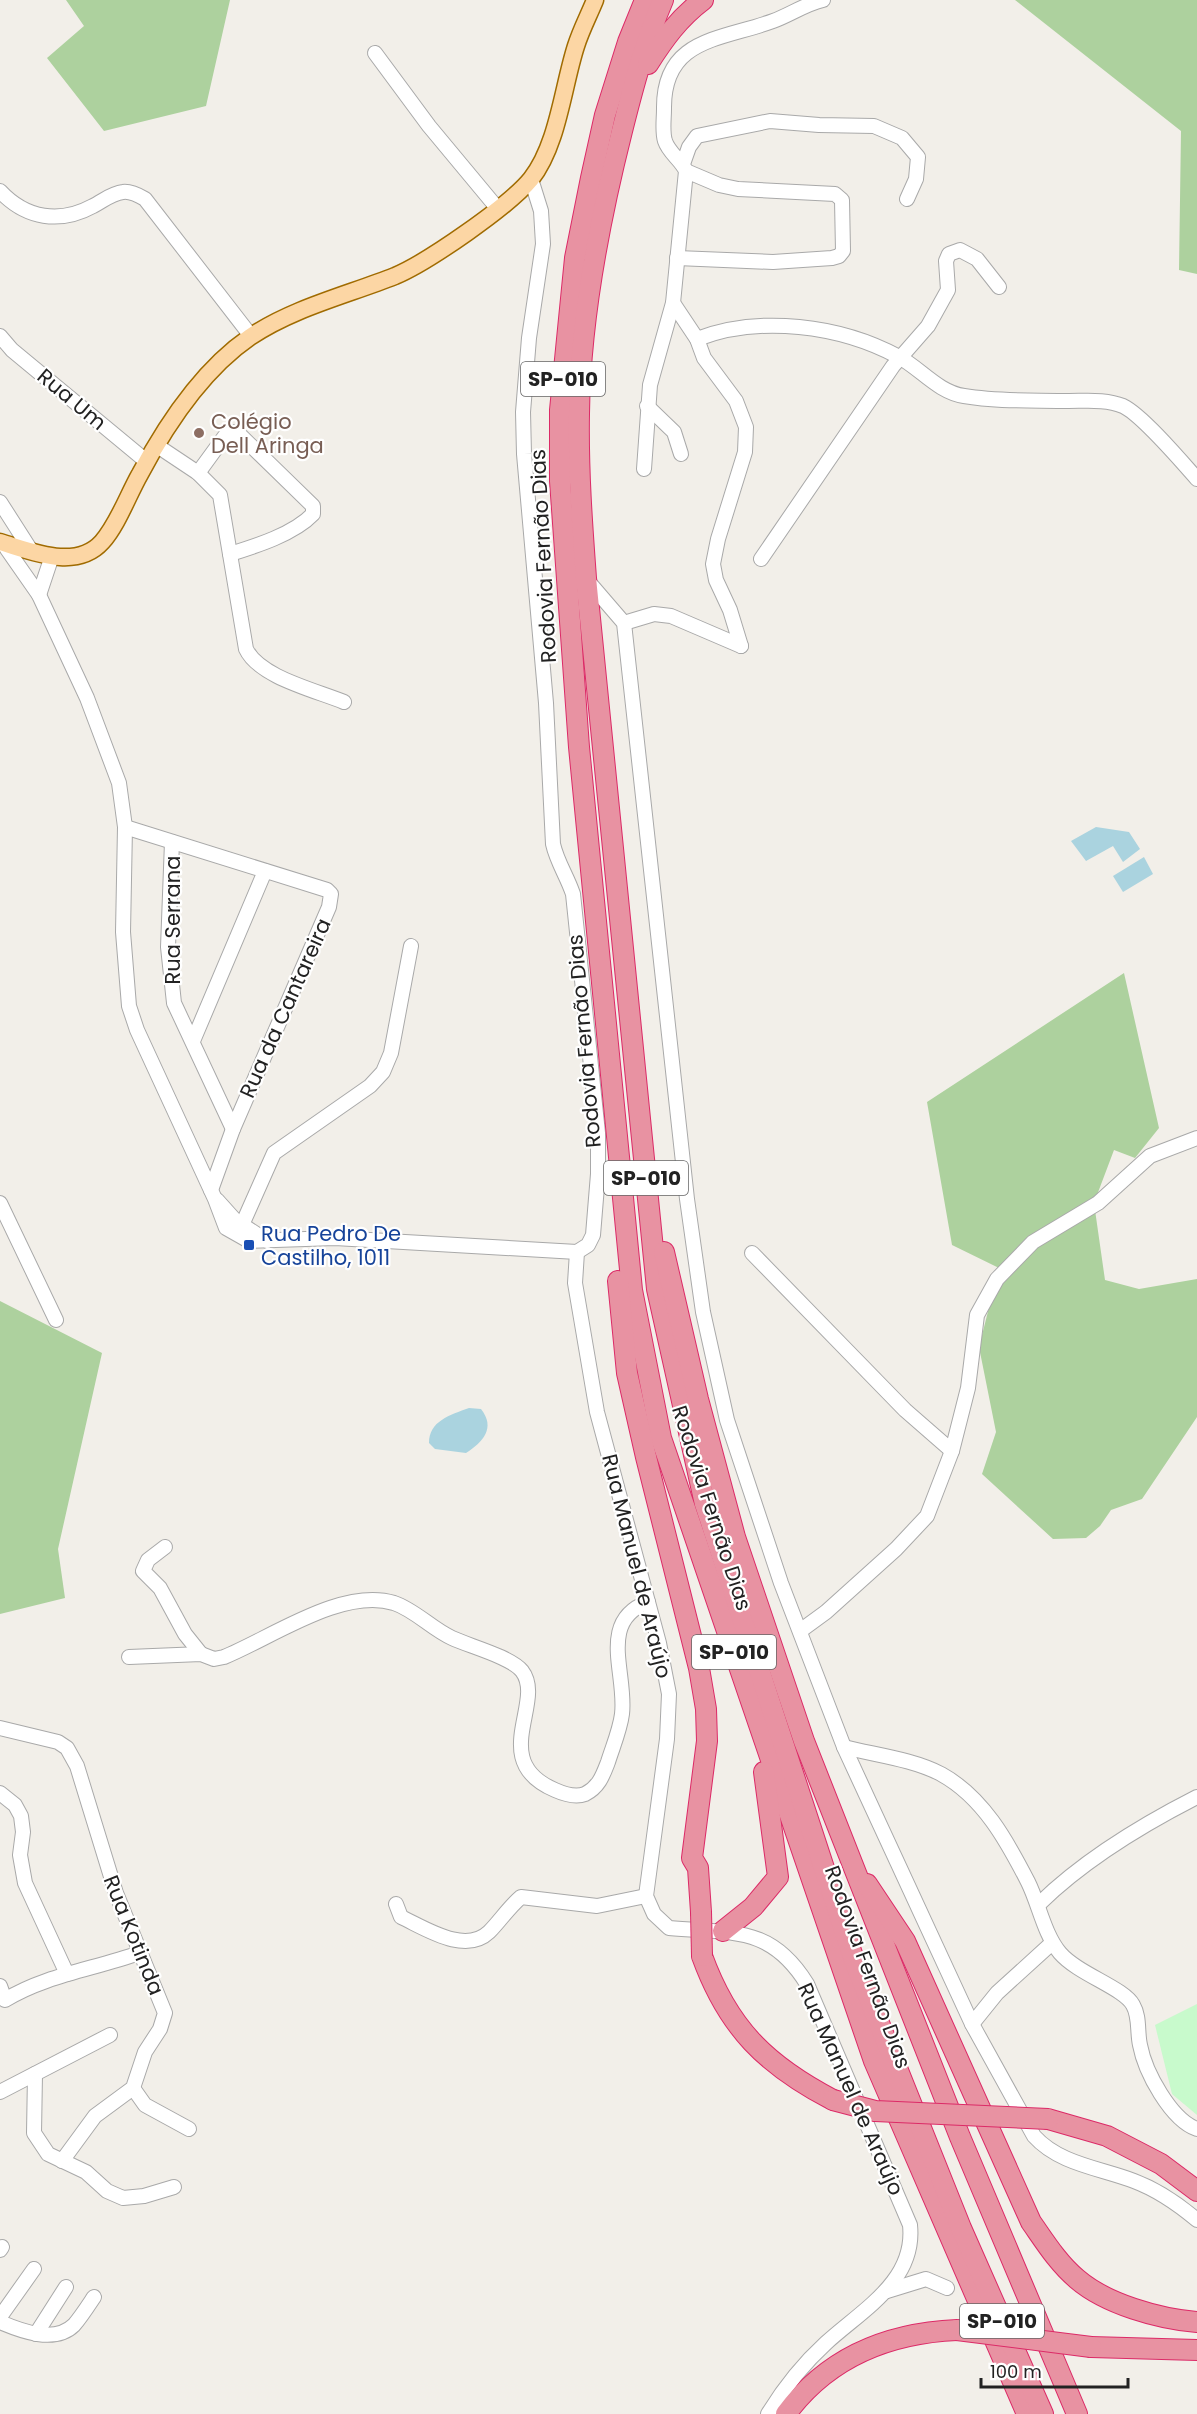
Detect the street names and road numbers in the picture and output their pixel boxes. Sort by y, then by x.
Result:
street label: Rua Um [31,362,113,436]
road number: SP-010 [521,362,605,396]
street label: Rodovia Fernão Dias [523,448,563,664]
street label: Rua Serrana [158,856,187,984]
street label: Rua da Cantareira [232,914,338,1102]
street label: Rodovia Fernão Dias [560,933,608,1149]
road number: SP-010 [604,1161,688,1195]
street label: Rodovia Fernão Dias [665,1402,759,1614]
street label: Rua Manuel de Araújo [595,1451,679,1681]
road number: SP-010 [692,1635,776,1669]
street label: Rodovia Fernão Dias [818,1862,918,2072]
street label: Rua Kotinda [97,1871,171,1999]
street label: Rua Manuel de Araújo [791,1978,911,2200]
road number: SP-010 [960,2304,1044,2338]

